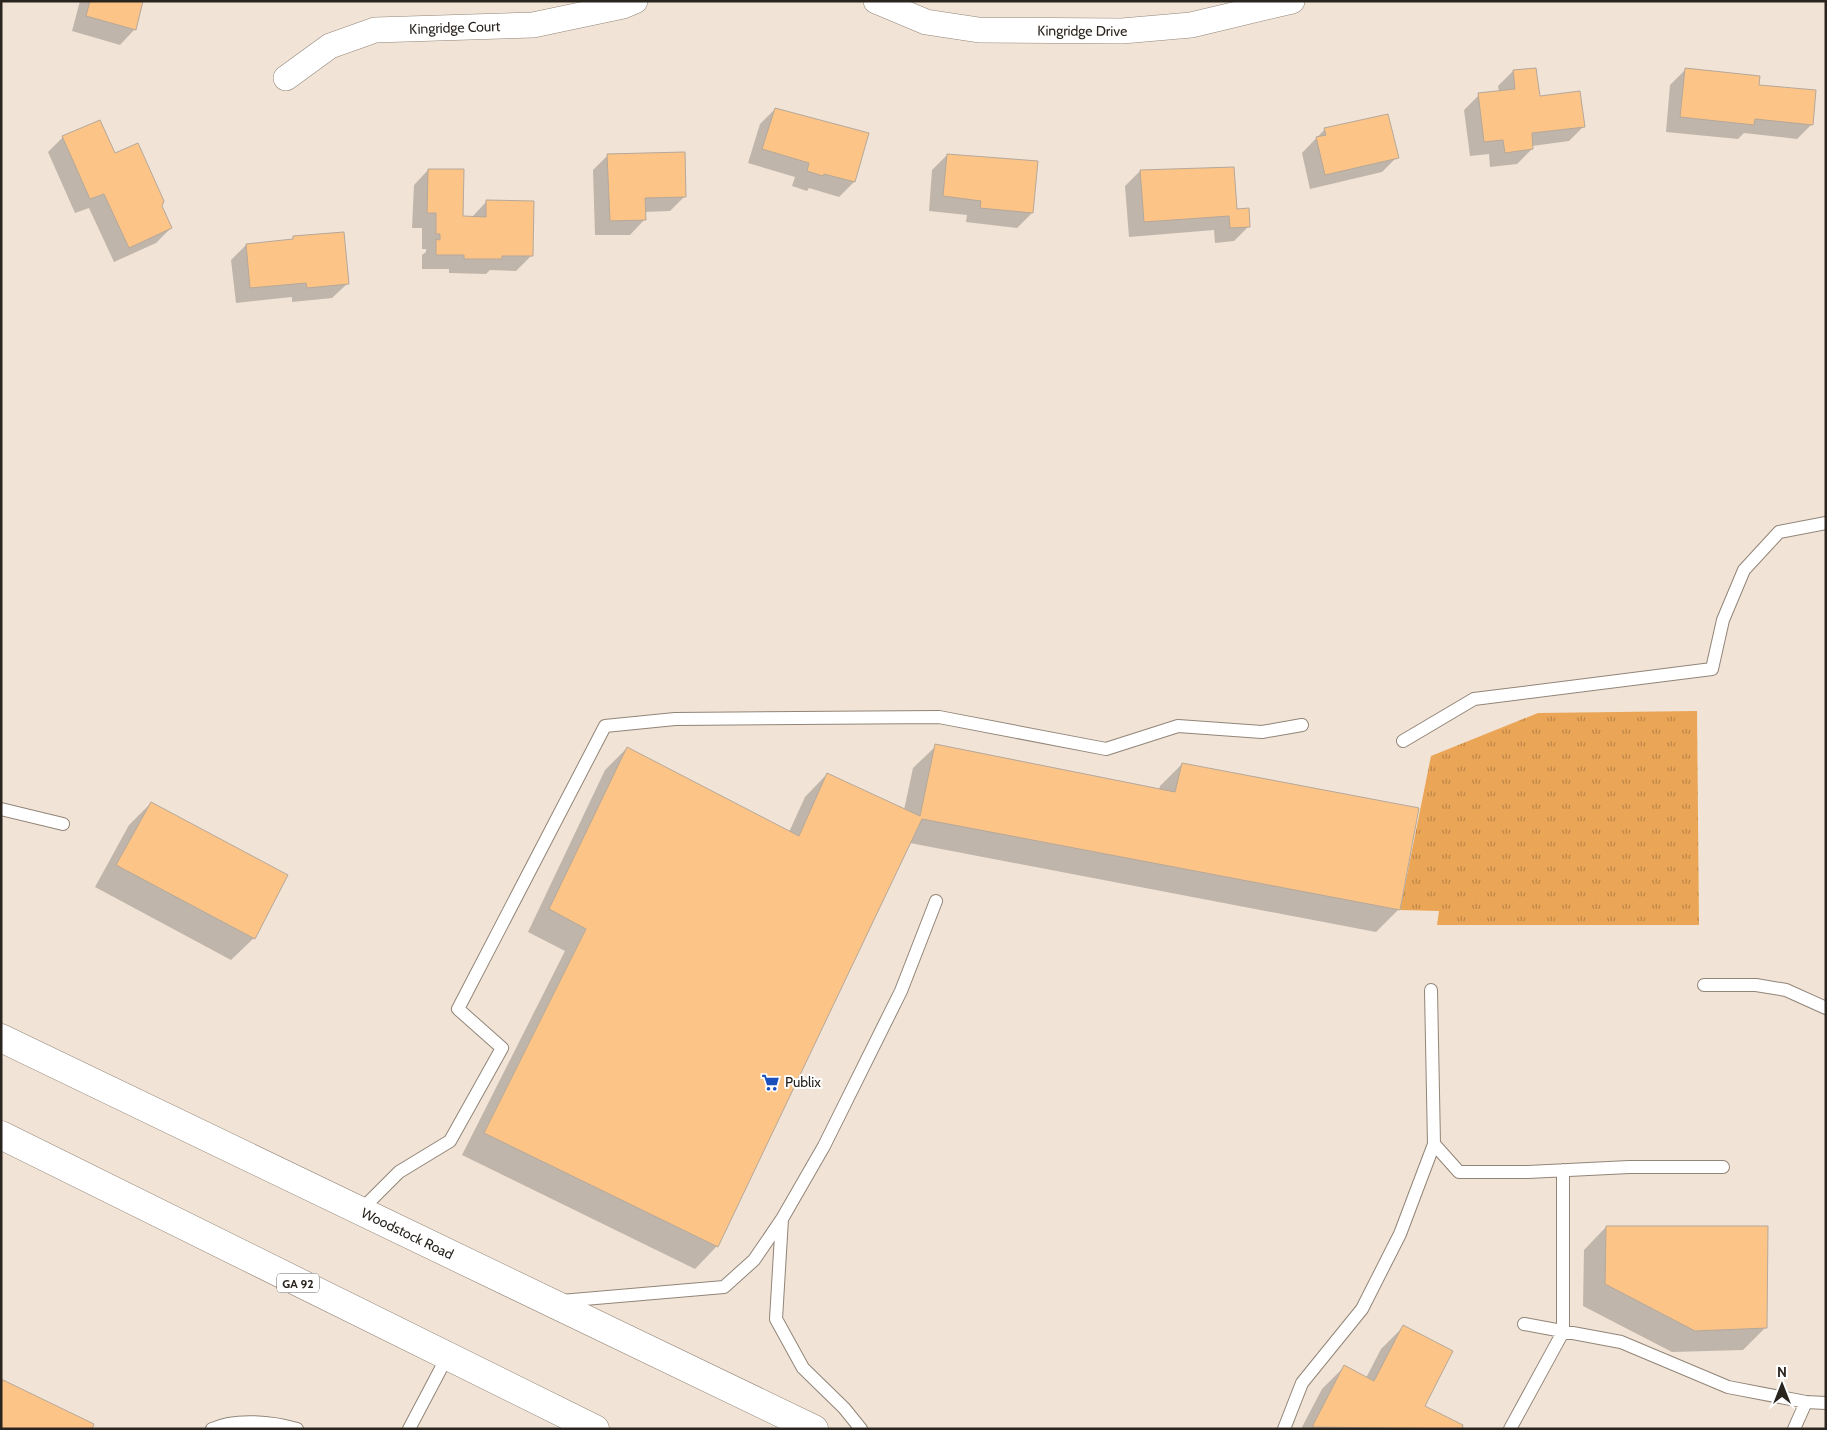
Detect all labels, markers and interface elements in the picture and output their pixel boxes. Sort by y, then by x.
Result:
street label: Kingridge Court [409,17,501,38]
street label: Kingridge Drive [1037,21,1128,40]
supermarket icon: Publix [761,1072,781,1092]
place label: Publix [785,1073,821,1091]
street label: Woodstock Road [358,1204,457,1263]
road number: GA 92 [277,1274,319,1292]
north arrow [1757,1360,1807,1410]
text: N [1777,1363,1787,1381]

